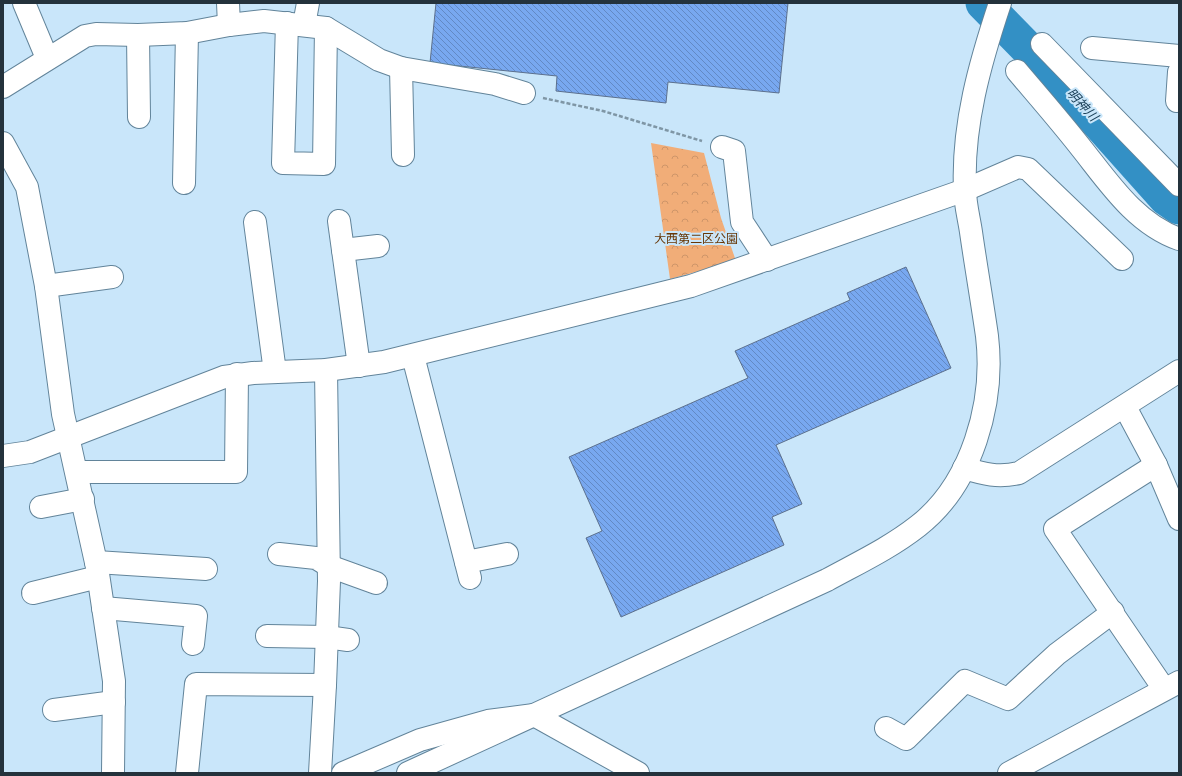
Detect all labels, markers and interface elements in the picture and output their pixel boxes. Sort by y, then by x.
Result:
water label: 明神川 [1063,85,1103,126]
park label: 大西第二区公園 [654,232,738,247]

